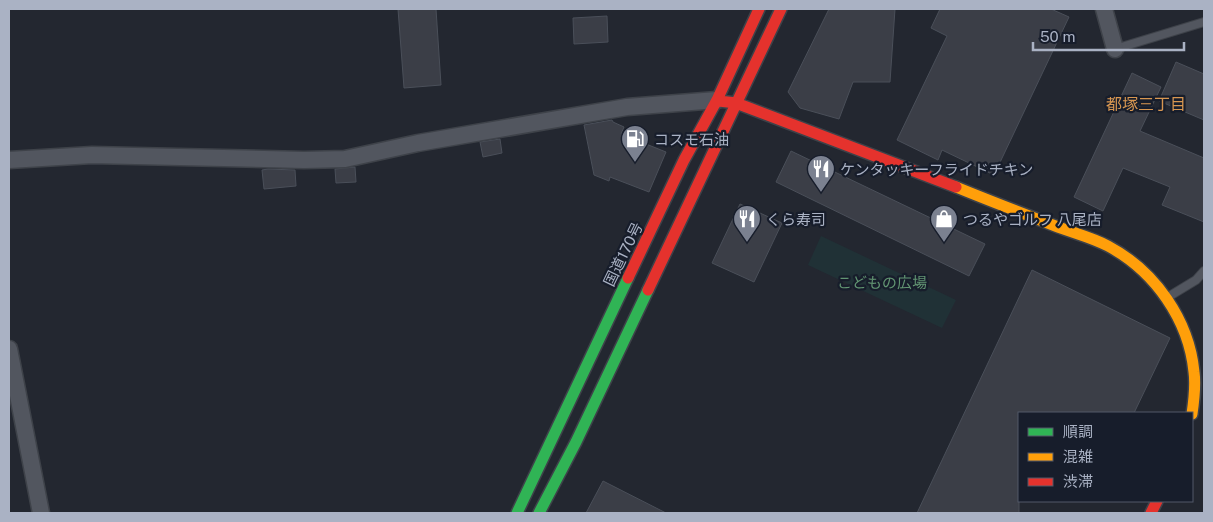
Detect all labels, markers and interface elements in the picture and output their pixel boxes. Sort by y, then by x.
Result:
scale bar [1033,20,1184,52]
text: 50 m [1040,28,1075,45]
district label: 都塚三丁目 [1106,95,1186,114]
fuel station icon: コスモ石油 [620,124,650,163]
place label: コスモ石油 [654,131,729,148]
restaurant icon: ケンタッキーフライドチキン [806,154,836,193]
place label: ケンタッキーフライドチキン [840,161,1033,178]
restaurant icon: くら寿司 [732,204,762,243]
shop icon: つるやゴルフ 八尾店 [929,204,959,243]
place label: くら寿司 [766,211,826,228]
place label: つるやゴルフ 八尾店 [963,211,1102,228]
street label: 国道170号 [600,219,646,289]
park label: こどもの広場 [837,274,927,291]
legend [1018,412,1193,502]
text: 順調 [1063,423,1093,440]
text: 混雑 [1063,448,1093,465]
text: 渋滞 [1063,473,1093,490]

